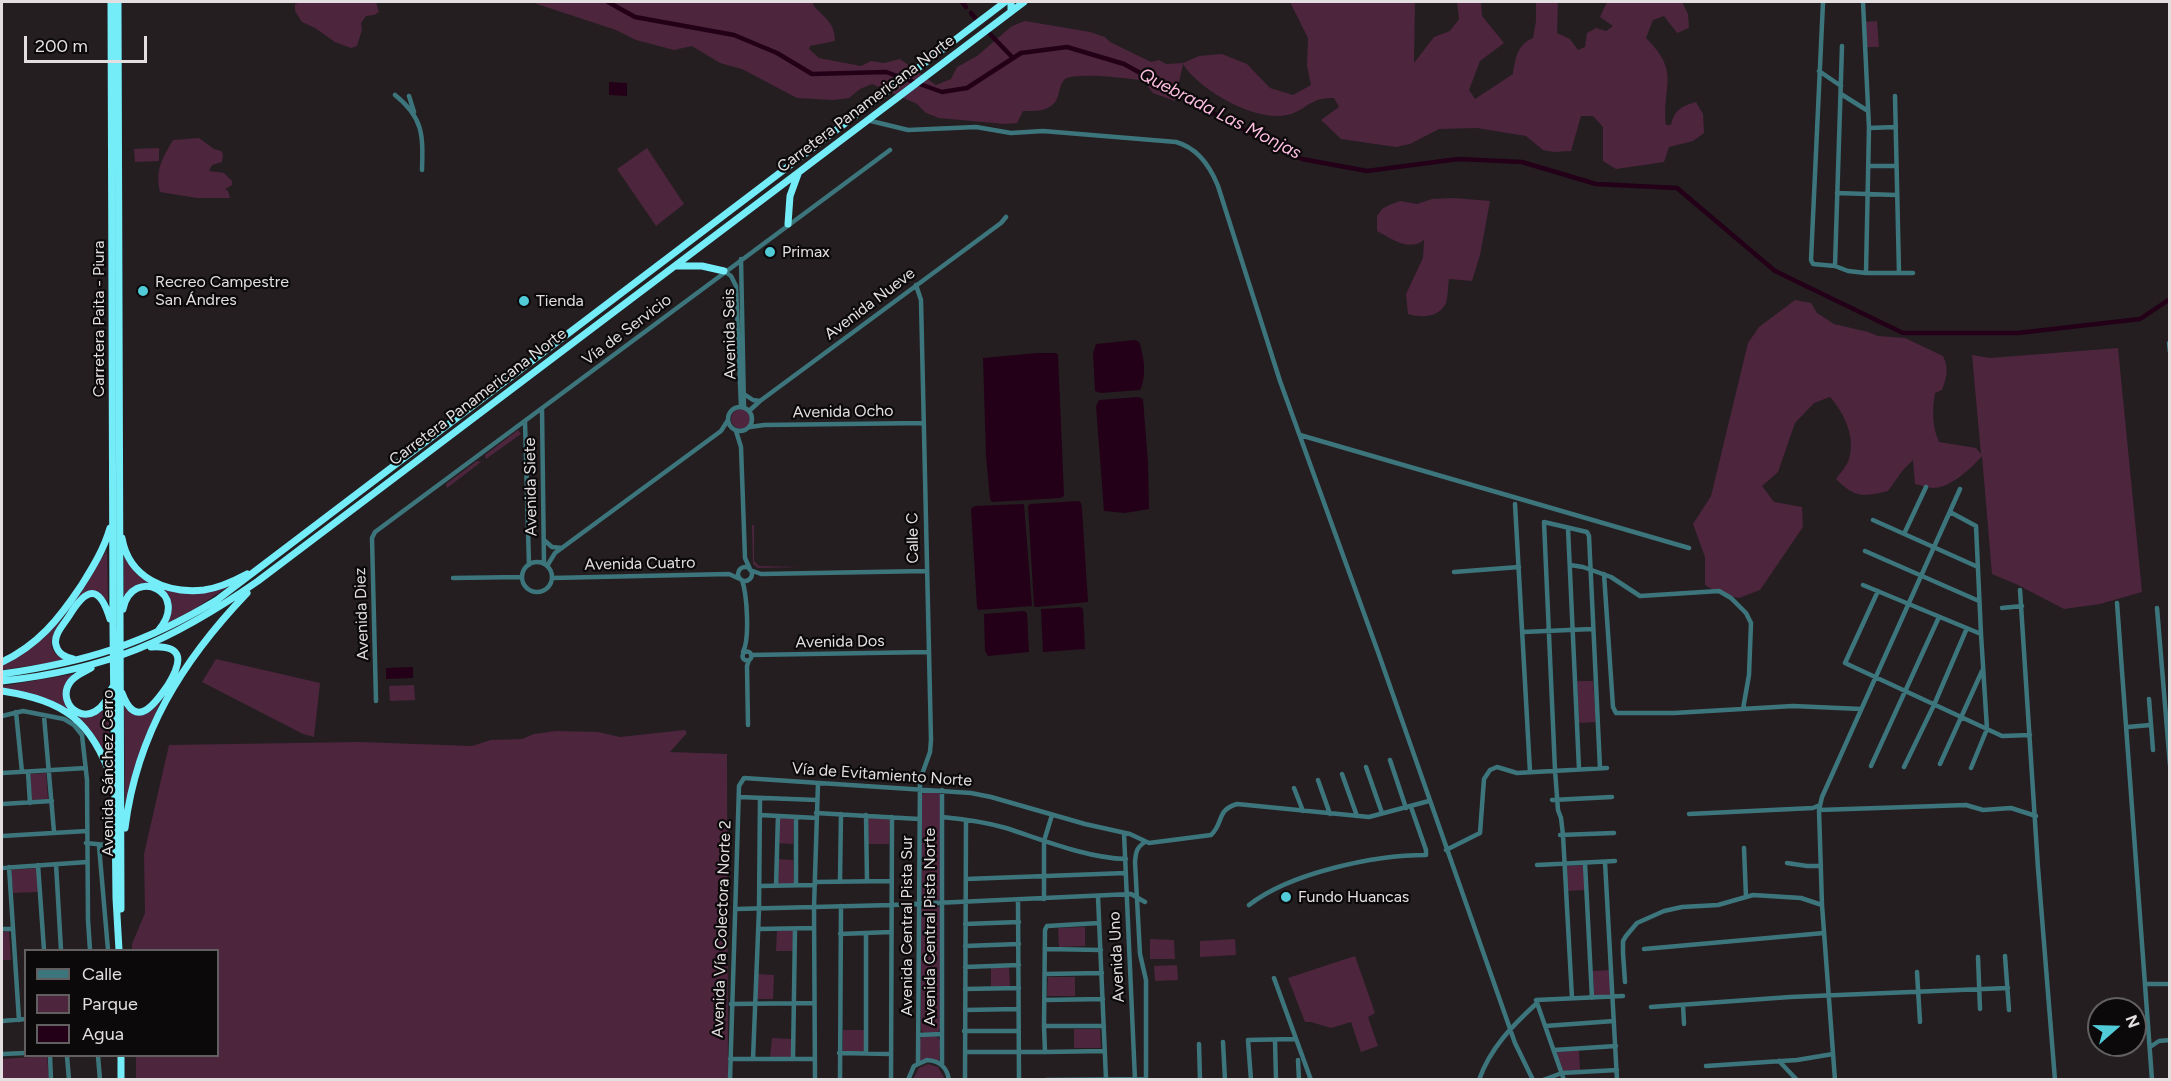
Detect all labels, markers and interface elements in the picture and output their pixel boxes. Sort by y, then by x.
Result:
scale bar [27,24,150,62]
street label: Carretera Panamericana Norte [774,31,958,177]
text: 200 m [35,35,88,57]
water label: Quebrada Las Monjas [1135,64,1305,164]
street label: Carretera Paita - Piura [89,241,109,397]
place label: Primax [782,242,830,262]
marker: Primax [763,245,777,259]
street label: Avenida Nueve [821,264,919,344]
place label: Recreo Campestre San Ándres [155,272,289,310]
marker: Recreo Campestre San Ándres [136,284,150,298]
street label: Avenida Seis [720,288,740,380]
street label: Vía de Servicio [579,290,675,370]
place label: Tienda [536,291,584,311]
marker: Tienda [517,294,531,308]
street label: Carretera Panamericana Norte [386,324,570,470]
street label: Avenida Ocho [792,402,894,422]
street label: Avenida Siete [521,438,541,536]
street label: Calle C [903,512,923,564]
street label: Avenida Cuatro [584,553,696,575]
street label: Avenida Diez [351,567,373,661]
street label: Avenida Dos [795,632,885,652]
street label: Avenida Sánchez Cerro [98,689,118,857]
street label: Vía de Evitamiento Norte [791,759,973,791]
street label: Avenida Vía Colectora Norte 2 [709,820,735,1038]
street label: Avenida Central Pista Norte [920,828,940,1026]
street label: Avenida Central Pista Sur [897,836,917,1016]
place label: Fundo Huancas [1298,887,1409,907]
marker: Fundo Huancas [1279,890,1293,904]
street label: Avenida Uno [1105,911,1129,1003]
legend [24,949,219,1057]
text: Calle [82,963,122,985]
text: Parque [82,993,138,1015]
north arrow [2087,997,2147,1057]
text: N [2121,1012,2144,1030]
text: Agua [82,1023,124,1045]

